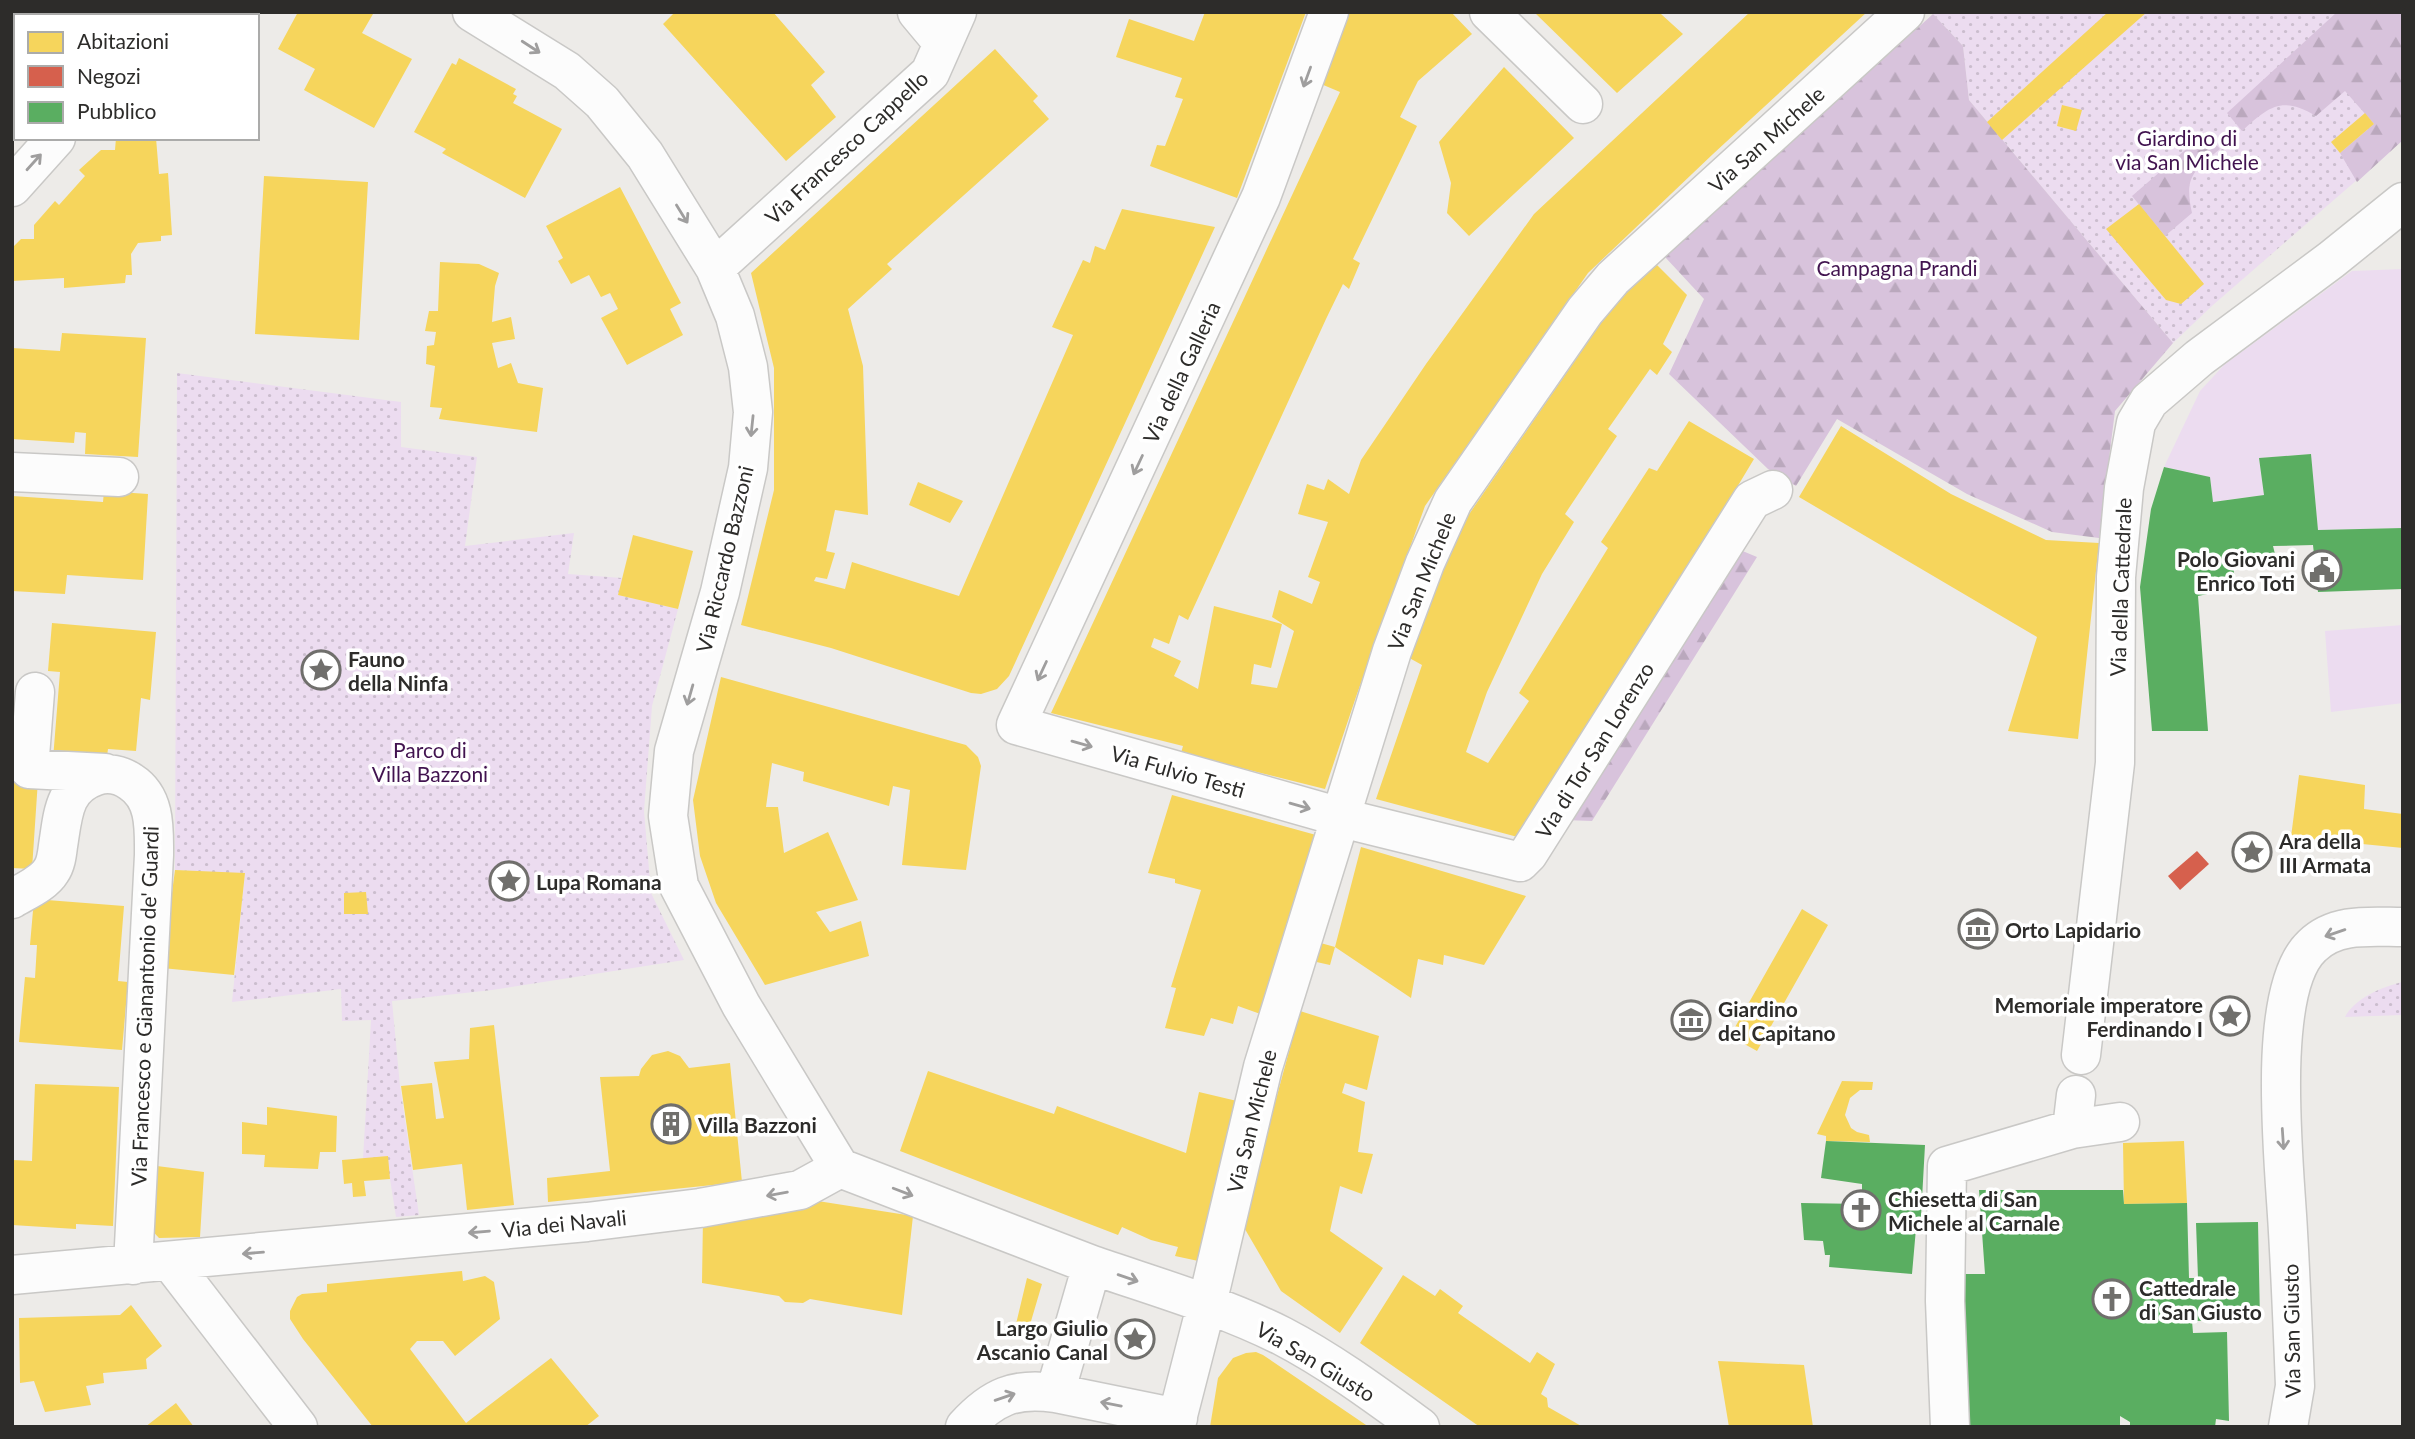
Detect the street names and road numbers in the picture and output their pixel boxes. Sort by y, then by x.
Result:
street label: Via Francesco Cappello [759,65,933,229]
street label: Via San Michele [1703,80,1829,198]
street label: Via della Galleria [1137,297,1225,447]
street label: Via Riccardo Bazzoni [690,463,758,655]
street label: Via della Cattedrale [2104,497,2136,677]
street label: Via San Michele [1382,508,1460,654]
street label: Via di Tor San Lorenzo [1530,657,1658,843]
street label: Via Fulvio Testi [1108,740,1248,802]
street label: Via Francesco e Gianantonio de' Guardi [125,825,163,1187]
street label: Via San Michele [1221,1047,1281,1195]
street label: Via dei Navali [500,1204,628,1242]
street label: Via San Giusto [2277,1264,2305,1398]
street label: Via San Giusto [1252,1316,1380,1406]

